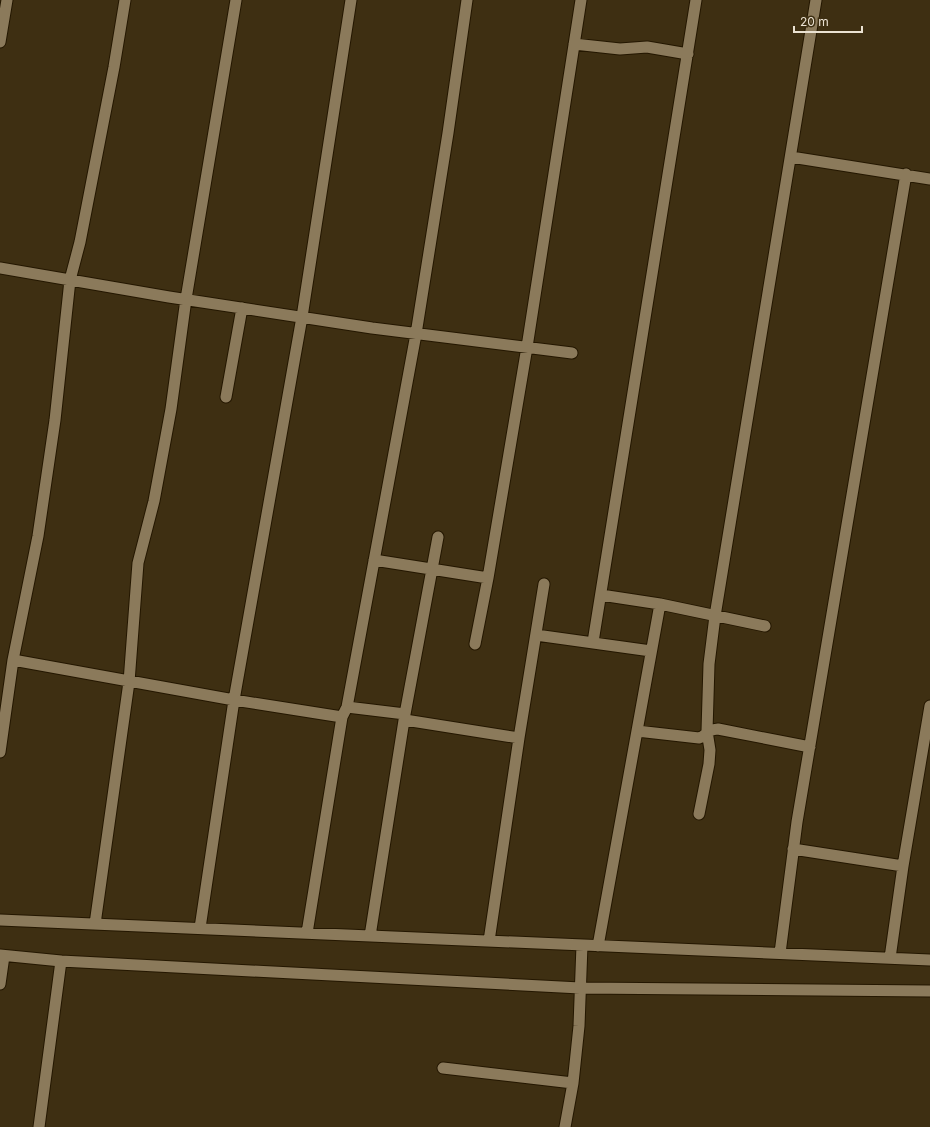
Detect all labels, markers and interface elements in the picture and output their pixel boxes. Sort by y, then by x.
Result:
scale bar [794,8,862,34]
text: 20 m [800,14,829,29]

